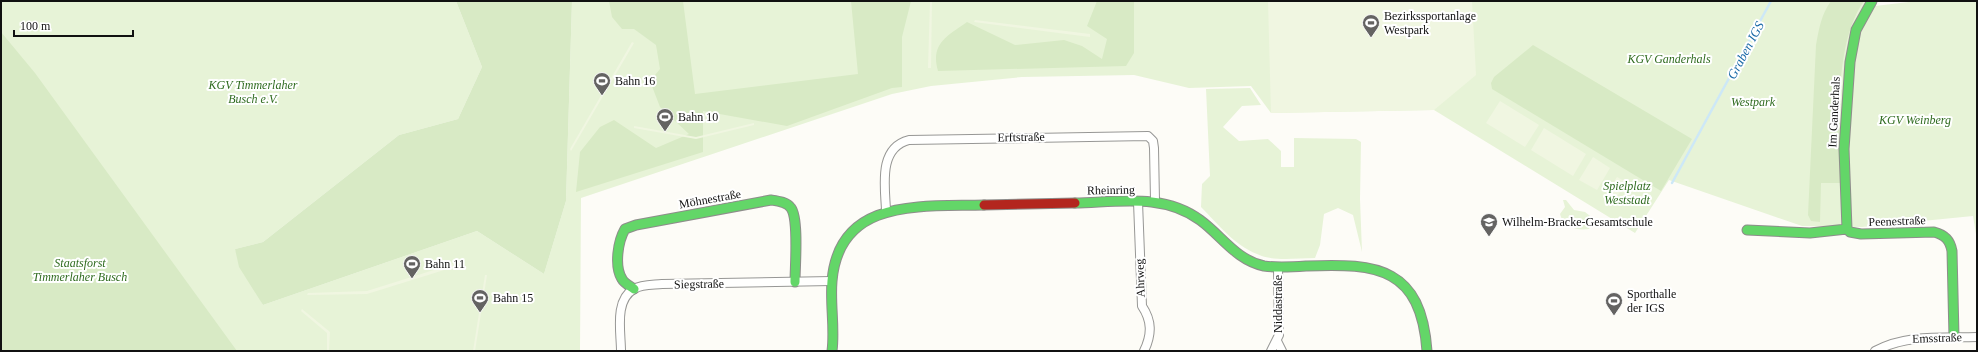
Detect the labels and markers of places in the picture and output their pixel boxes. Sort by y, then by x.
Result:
place label: Bezirkssportanlage Westpark [1384,9,1476,37]
sports icon: Bezirkssportanlage Westpark [1361,13,1381,38]
sports icon: Bahn 16 [592,71,612,96]
place label: Bahn 16 [615,74,655,88]
sports icon: Bahn 10 [655,107,675,132]
place label: Bahn 10 [678,110,718,124]
school or university icon: Wilhelm-Bracke-Gesamtschule [1479,212,1499,237]
place label: Wilhelm-Bracke-Gesamtschule [1502,215,1653,229]
sports icon: Bahn 11 [402,254,422,279]
place label: Bahn 11 [425,257,465,271]
place label: Sporthalle der IGS [1627,287,1676,315]
sports icon: Bahn 15 [470,288,490,313]
place label: Bahn 15 [493,291,533,305]
sports icon: Sporthalle der IGS [1604,291,1624,316]

